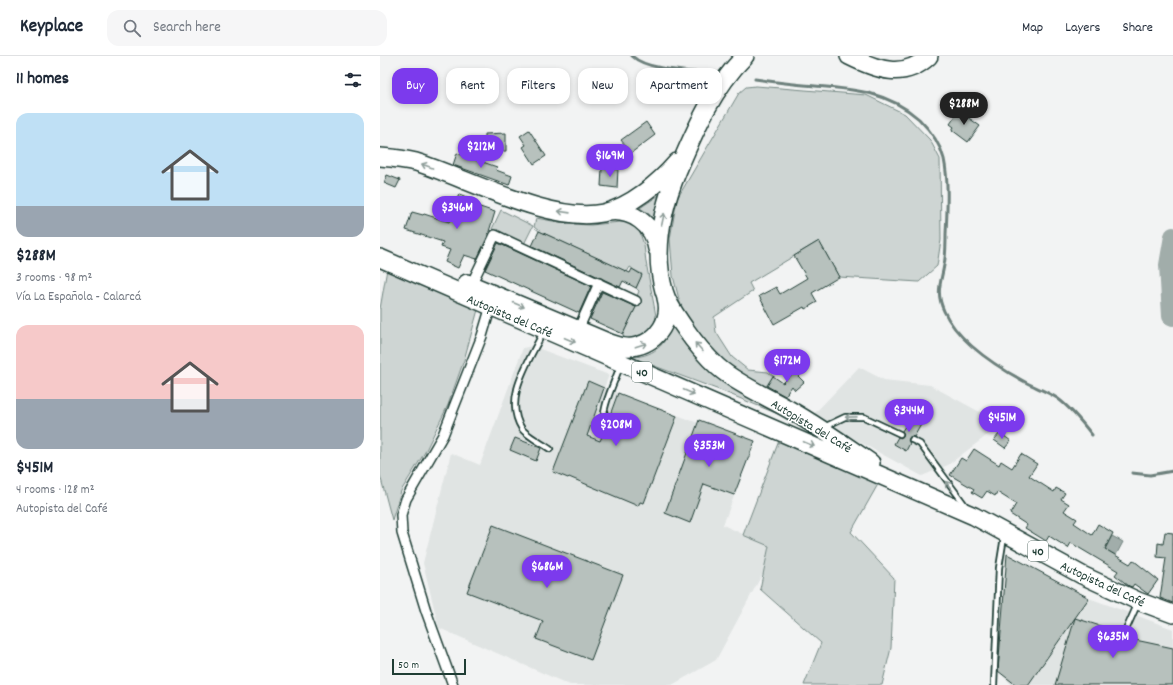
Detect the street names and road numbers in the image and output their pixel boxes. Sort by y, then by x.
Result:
street label: Autopista del Café [463,291,555,344]
road number: 40 [632,362,652,382]
street label: Autopista del Café [767,395,855,459]
road number: 40 [1028,541,1048,561]
street label: Autopista del Café [1056,557,1148,613]

